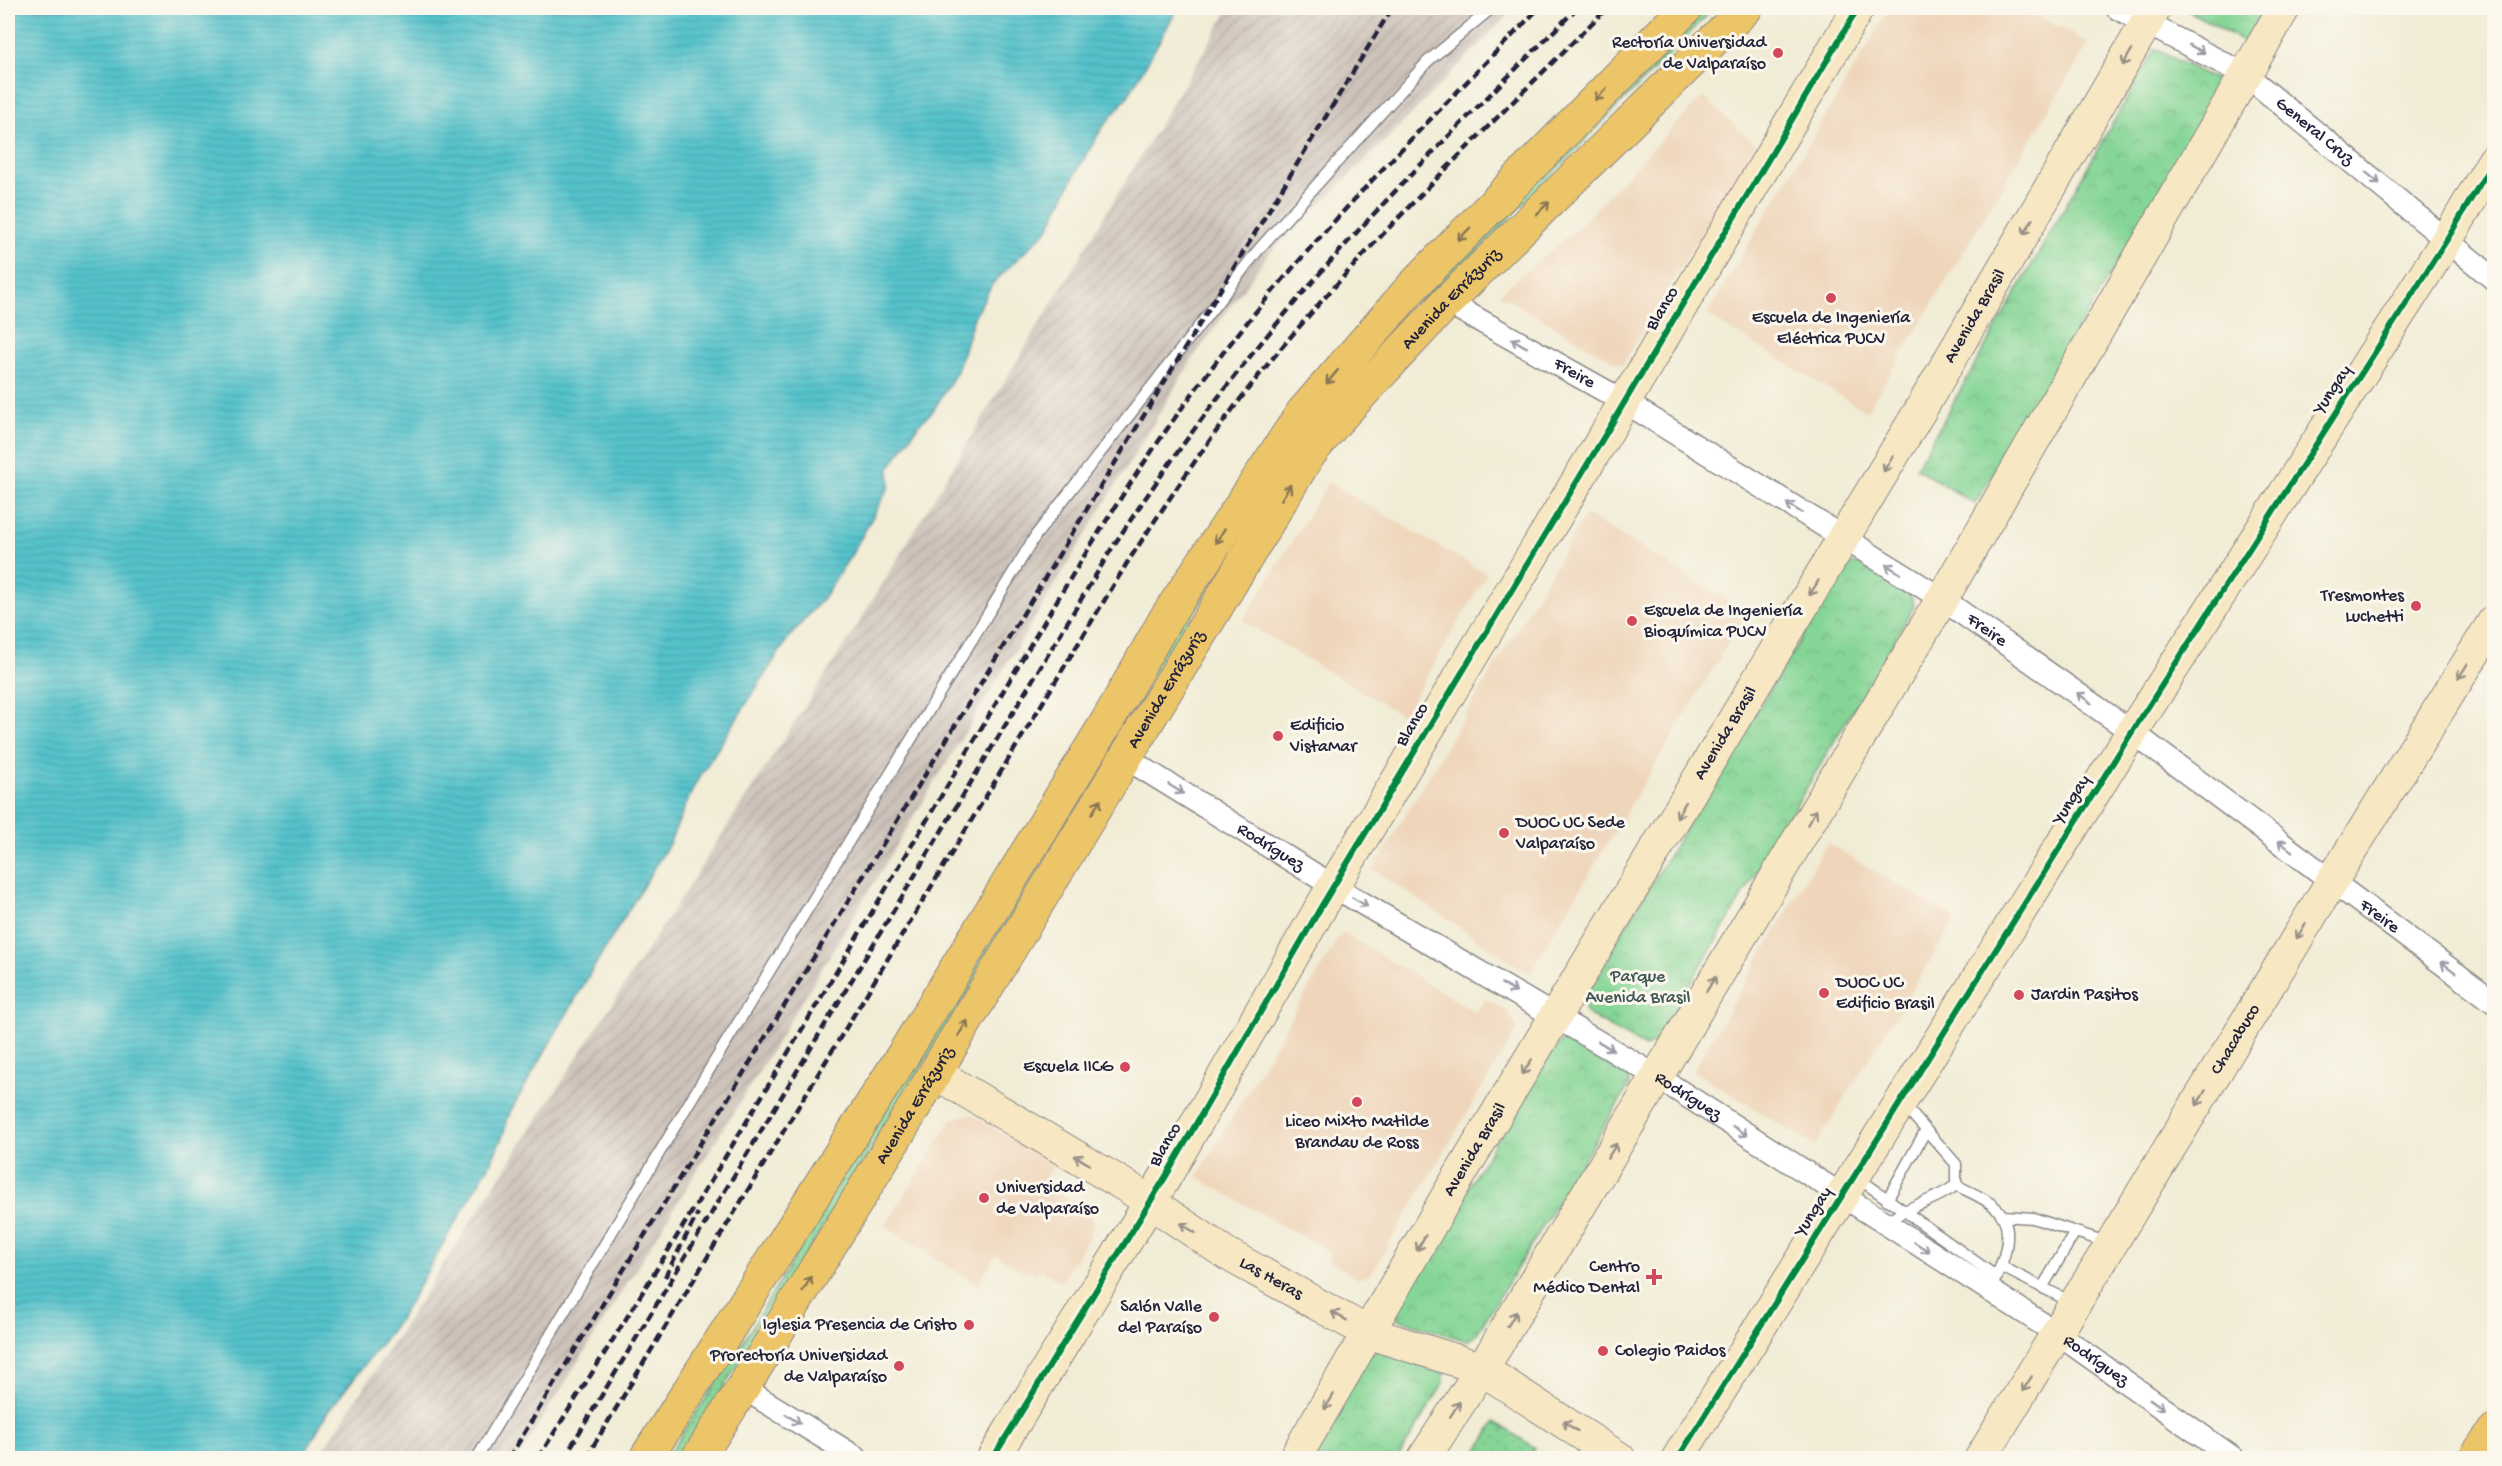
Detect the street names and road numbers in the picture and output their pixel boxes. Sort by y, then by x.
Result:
street label: General Cruz [2271,93,2359,170]
street label: Avenida Errázuriz [1397,243,1507,354]
street label: Avenida Brasil [1939,265,2011,367]
street label: Blanco [1641,283,1684,335]
street label: Freire [1549,353,1599,394]
street label: Yungay [2308,361,2357,420]
street label: Freire [1962,608,2012,652]
street label: Avenida Errázuriz [1123,626,1211,752]
street label: Avenida Brasil [1690,683,1762,784]
street label: Blanco [1391,699,1434,751]
street label: Yungay [2048,771,2095,830]
street label: Rodríguez [1233,819,1309,877]
street label: Freire [2355,894,2404,939]
street label: Chacabuco [2206,1000,2265,1079]
street label: Avenida Errázuriz [871,1042,959,1168]
street label: Rodríguez [1650,1067,1726,1126]
street label: Avenida Brasil [1439,1099,1511,1200]
street label: Blanco [1145,1119,1187,1172]
street label: Yungay [1790,1183,1837,1242]
street label: Las Heras [1235,1252,1308,1305]
street label: Rodríguez [2059,1330,2133,1392]

